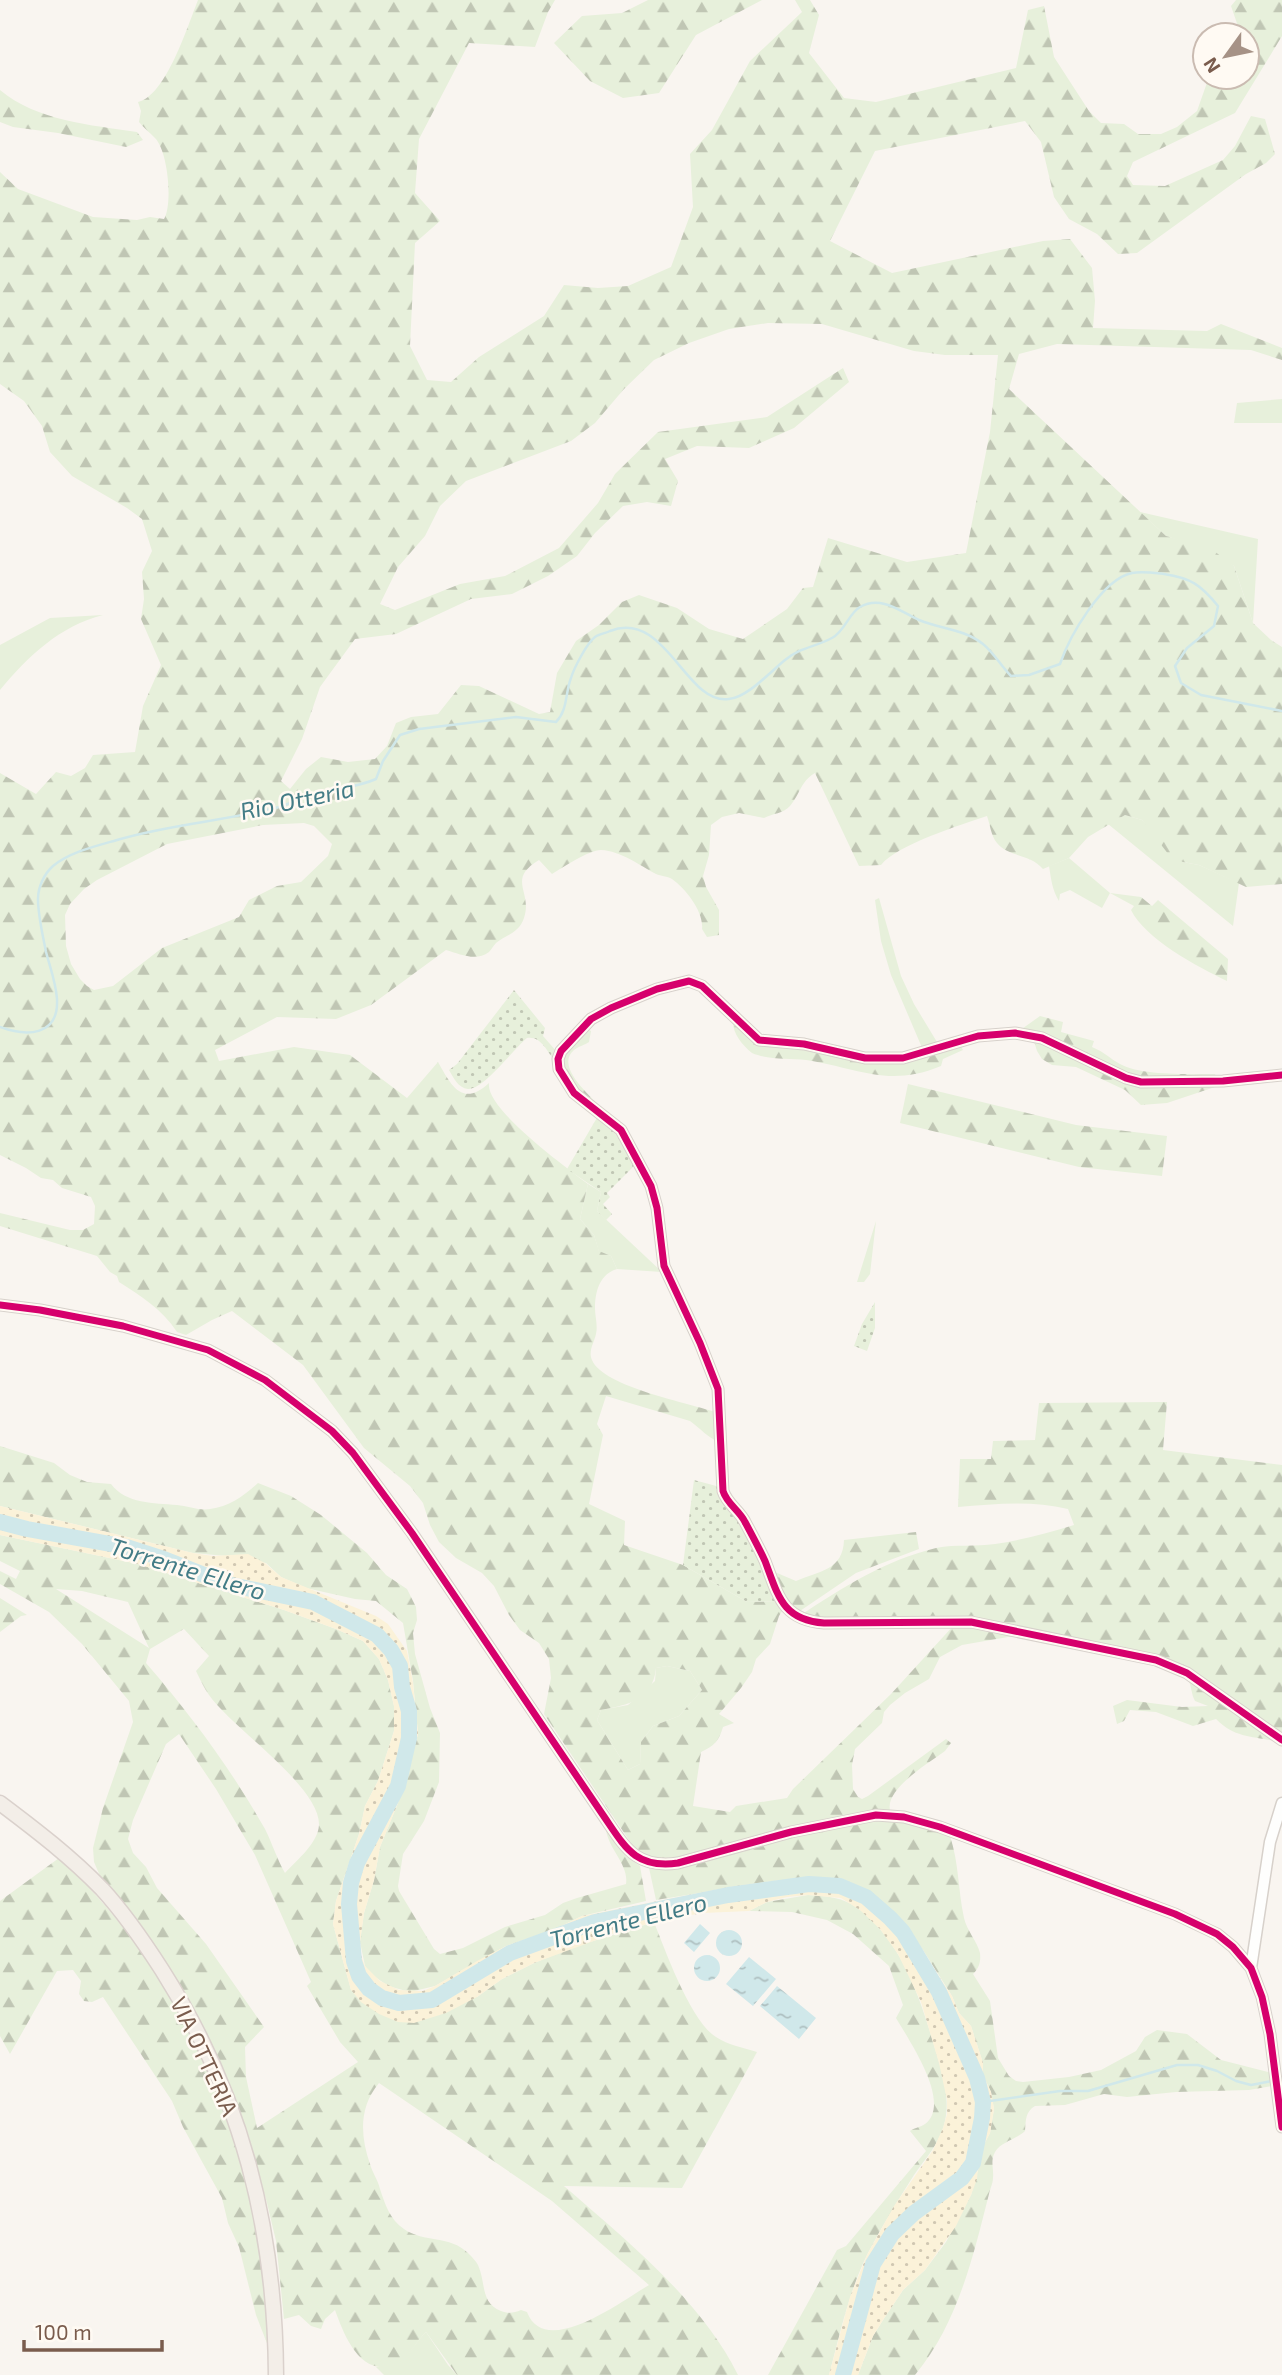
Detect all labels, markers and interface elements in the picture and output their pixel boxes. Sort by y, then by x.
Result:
north arrow [1191,21,1261,91]
text: N [1198,54,1225,78]
water label: Rio Otteria [237,773,357,825]
water label: Torrente Ellero [107,1531,269,1605]
water label: Torrente Ellero [546,1886,710,1954]
street label: VIA OTTERIA [165,1992,245,2121]
scale bar [24,2308,163,2352]
text: 100 m [35,2319,92,2344]

